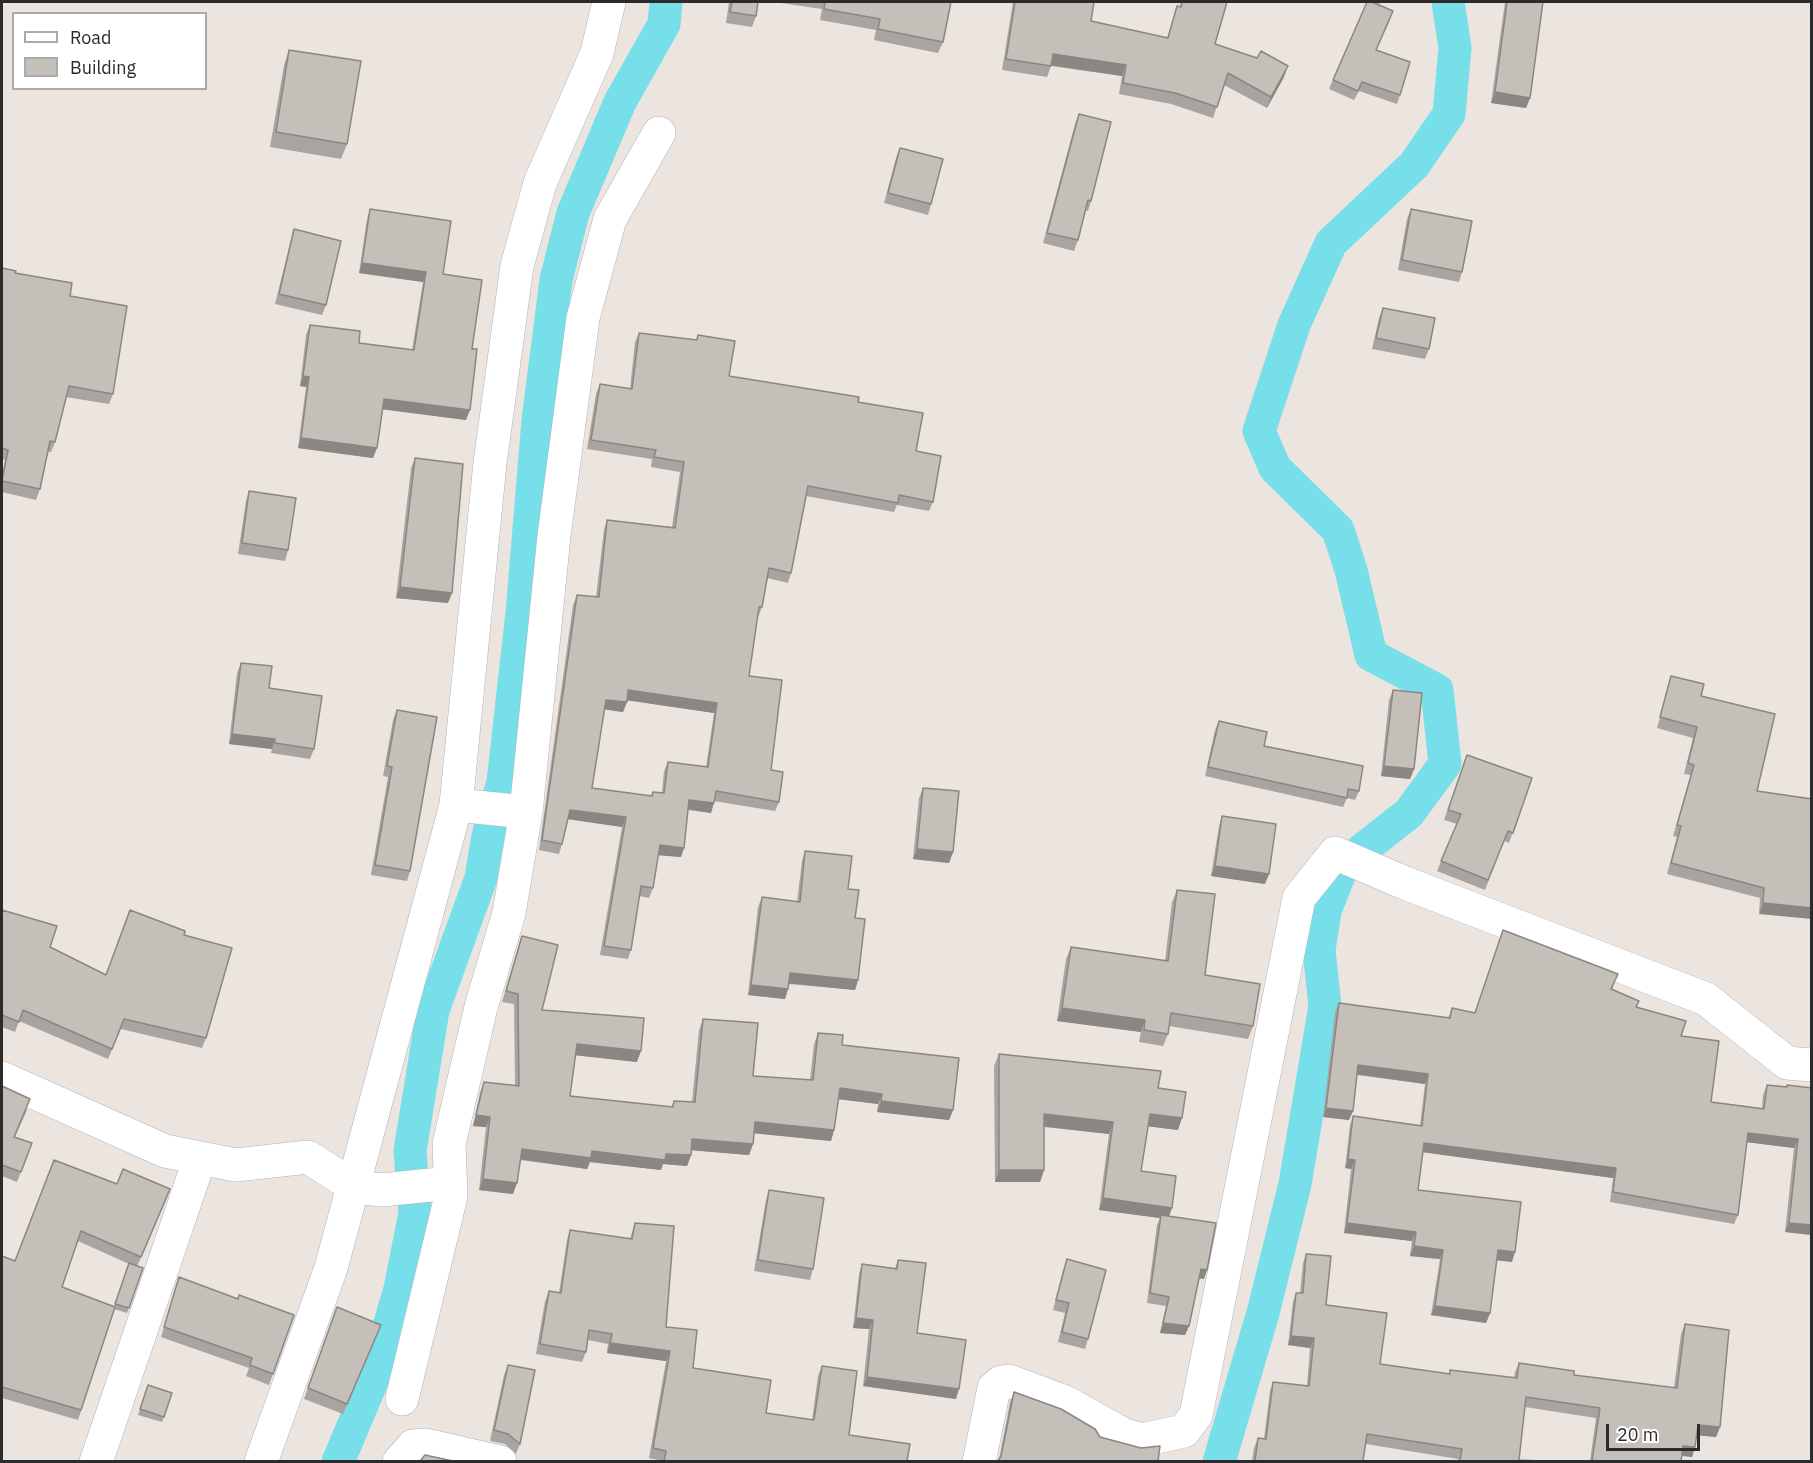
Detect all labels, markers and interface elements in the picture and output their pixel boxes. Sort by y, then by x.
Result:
legend [12,12,207,90]
text: Road [70,26,111,49]
text: Building [70,56,136,79]
scale bar [1609,1412,1704,1450]
text: 20 m [1617,1423,1659,1446]

